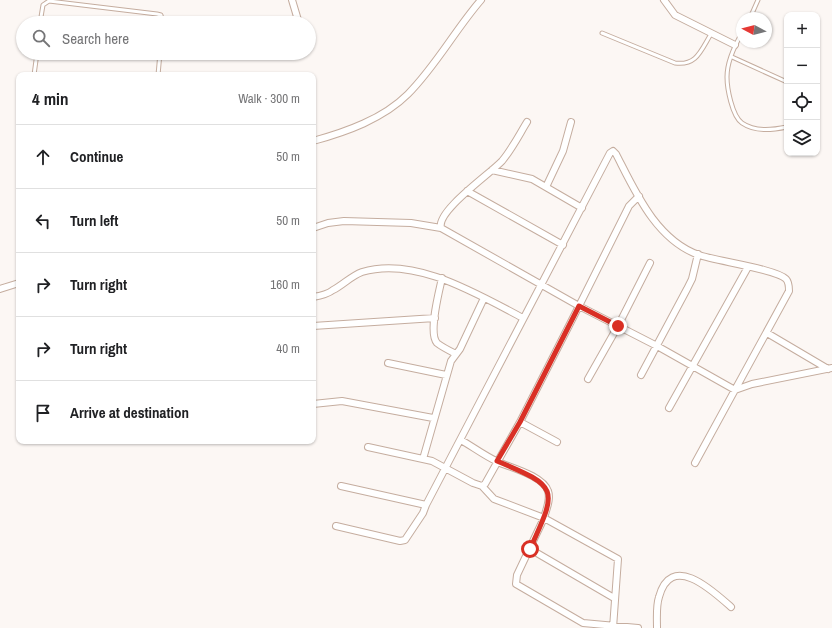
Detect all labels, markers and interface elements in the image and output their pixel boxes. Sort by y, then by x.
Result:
north arrow [736,12,772,48]
map controls [784,12,820,156]
button: + [784,12,820,48]
search box [16,16,316,60]
icon: search [30,27,52,49]
text: Search here [62,28,129,49]
button: − [784,48,820,84]
button: locate [784,84,820,120]
text: 4 min [32,87,68,110]
text: Walk · 300 m [238,90,300,107]
button: layers [784,120,820,156]
icon: ahead [32,146,54,168]
text: Continue [70,146,123,167]
text: 50 m [276,148,300,165]
icon: left [32,210,54,232]
text: Turn left [70,210,118,231]
text: 50 m [276,212,300,229]
icon: right [32,274,54,296]
text: Turn right [70,274,127,295]
text: 160 m [270,276,300,293]
route end [609,317,627,335]
icon: right [32,338,54,360]
text: Turn right [70,338,127,359]
text: 40 m [276,340,300,357]
icon: arrive [32,402,54,424]
text: Arrive at destination [70,402,189,423]
route start [521,540,539,558]

